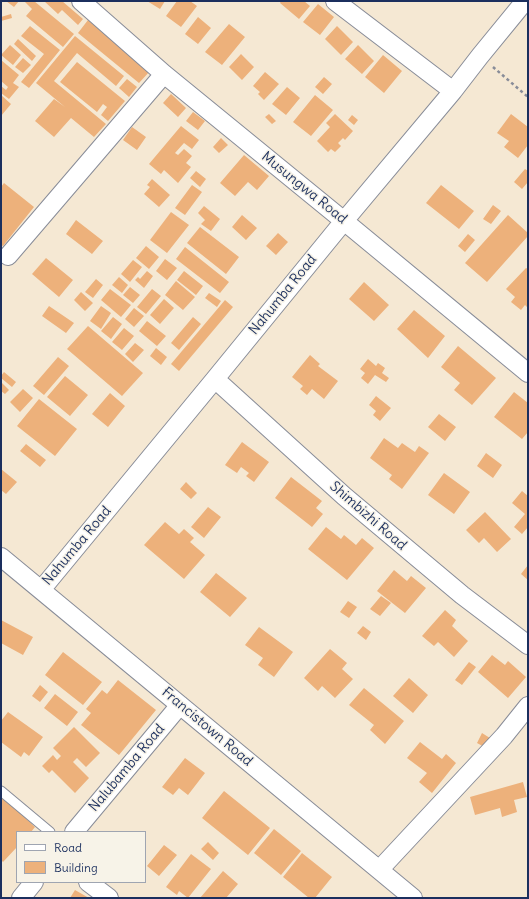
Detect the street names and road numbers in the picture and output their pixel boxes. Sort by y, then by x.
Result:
street label: Musungwa Road [258,148,350,228]
street label: Nahumba Road [246,252,320,338]
street label: Shimbizhi Road [326,478,410,554]
street label: Nahumba Road [39,503,115,589]
street label: Francistown Road [158,684,256,770]
street label: Nalubamba Road [86,721,168,815]

